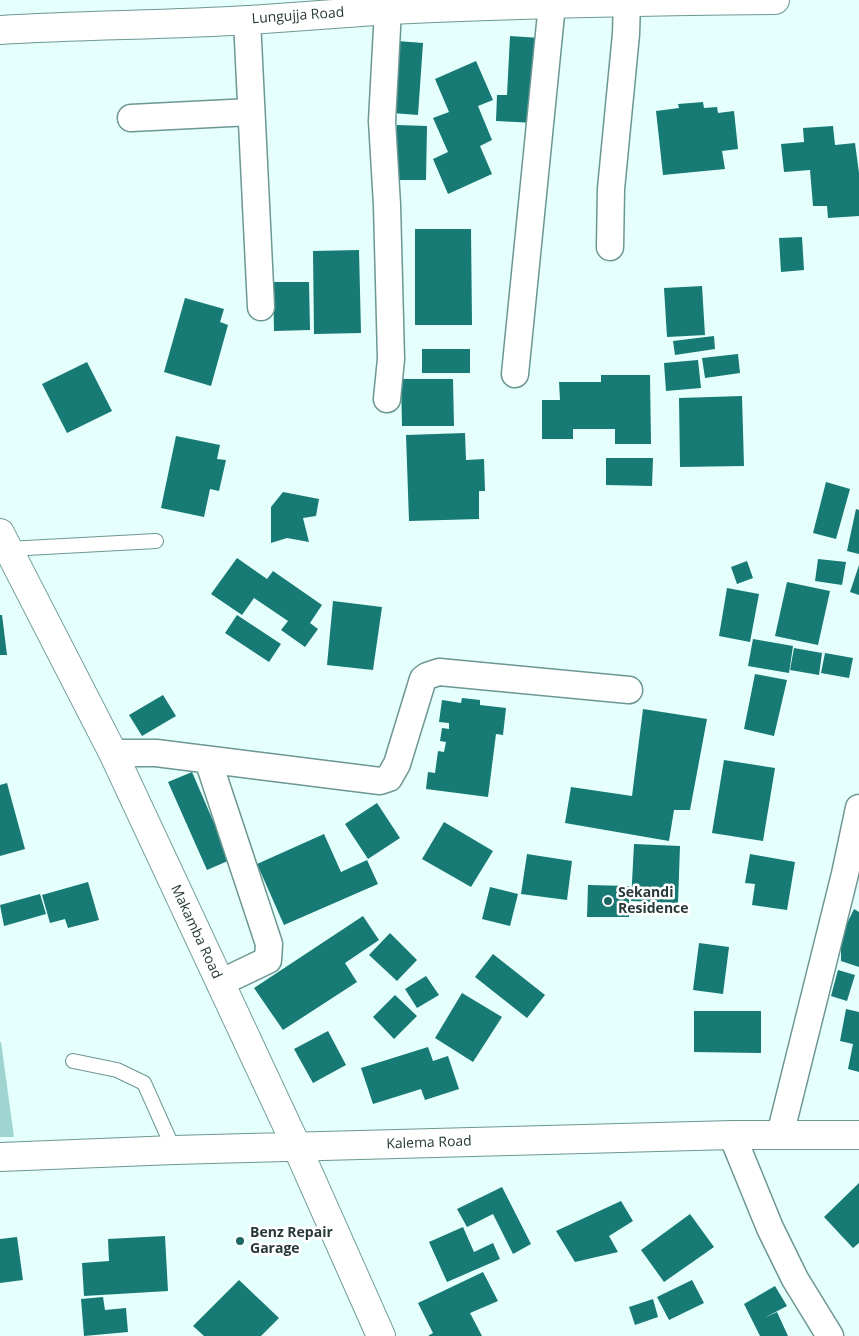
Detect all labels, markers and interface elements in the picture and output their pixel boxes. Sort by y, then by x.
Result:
street label: Lungujja Road [251,4,345,28]
street label: Makamba Road [167,882,225,982]
place label: Sekandi Residence [618,885,689,918]
marker: Sekandi Residence [602,895,614,907]
street label: Kalema Road [386,1133,472,1153]
place label: Benz Repair Garage [250,1225,333,1258]
marker: Benz Repair Garage [234,1235,246,1247]

